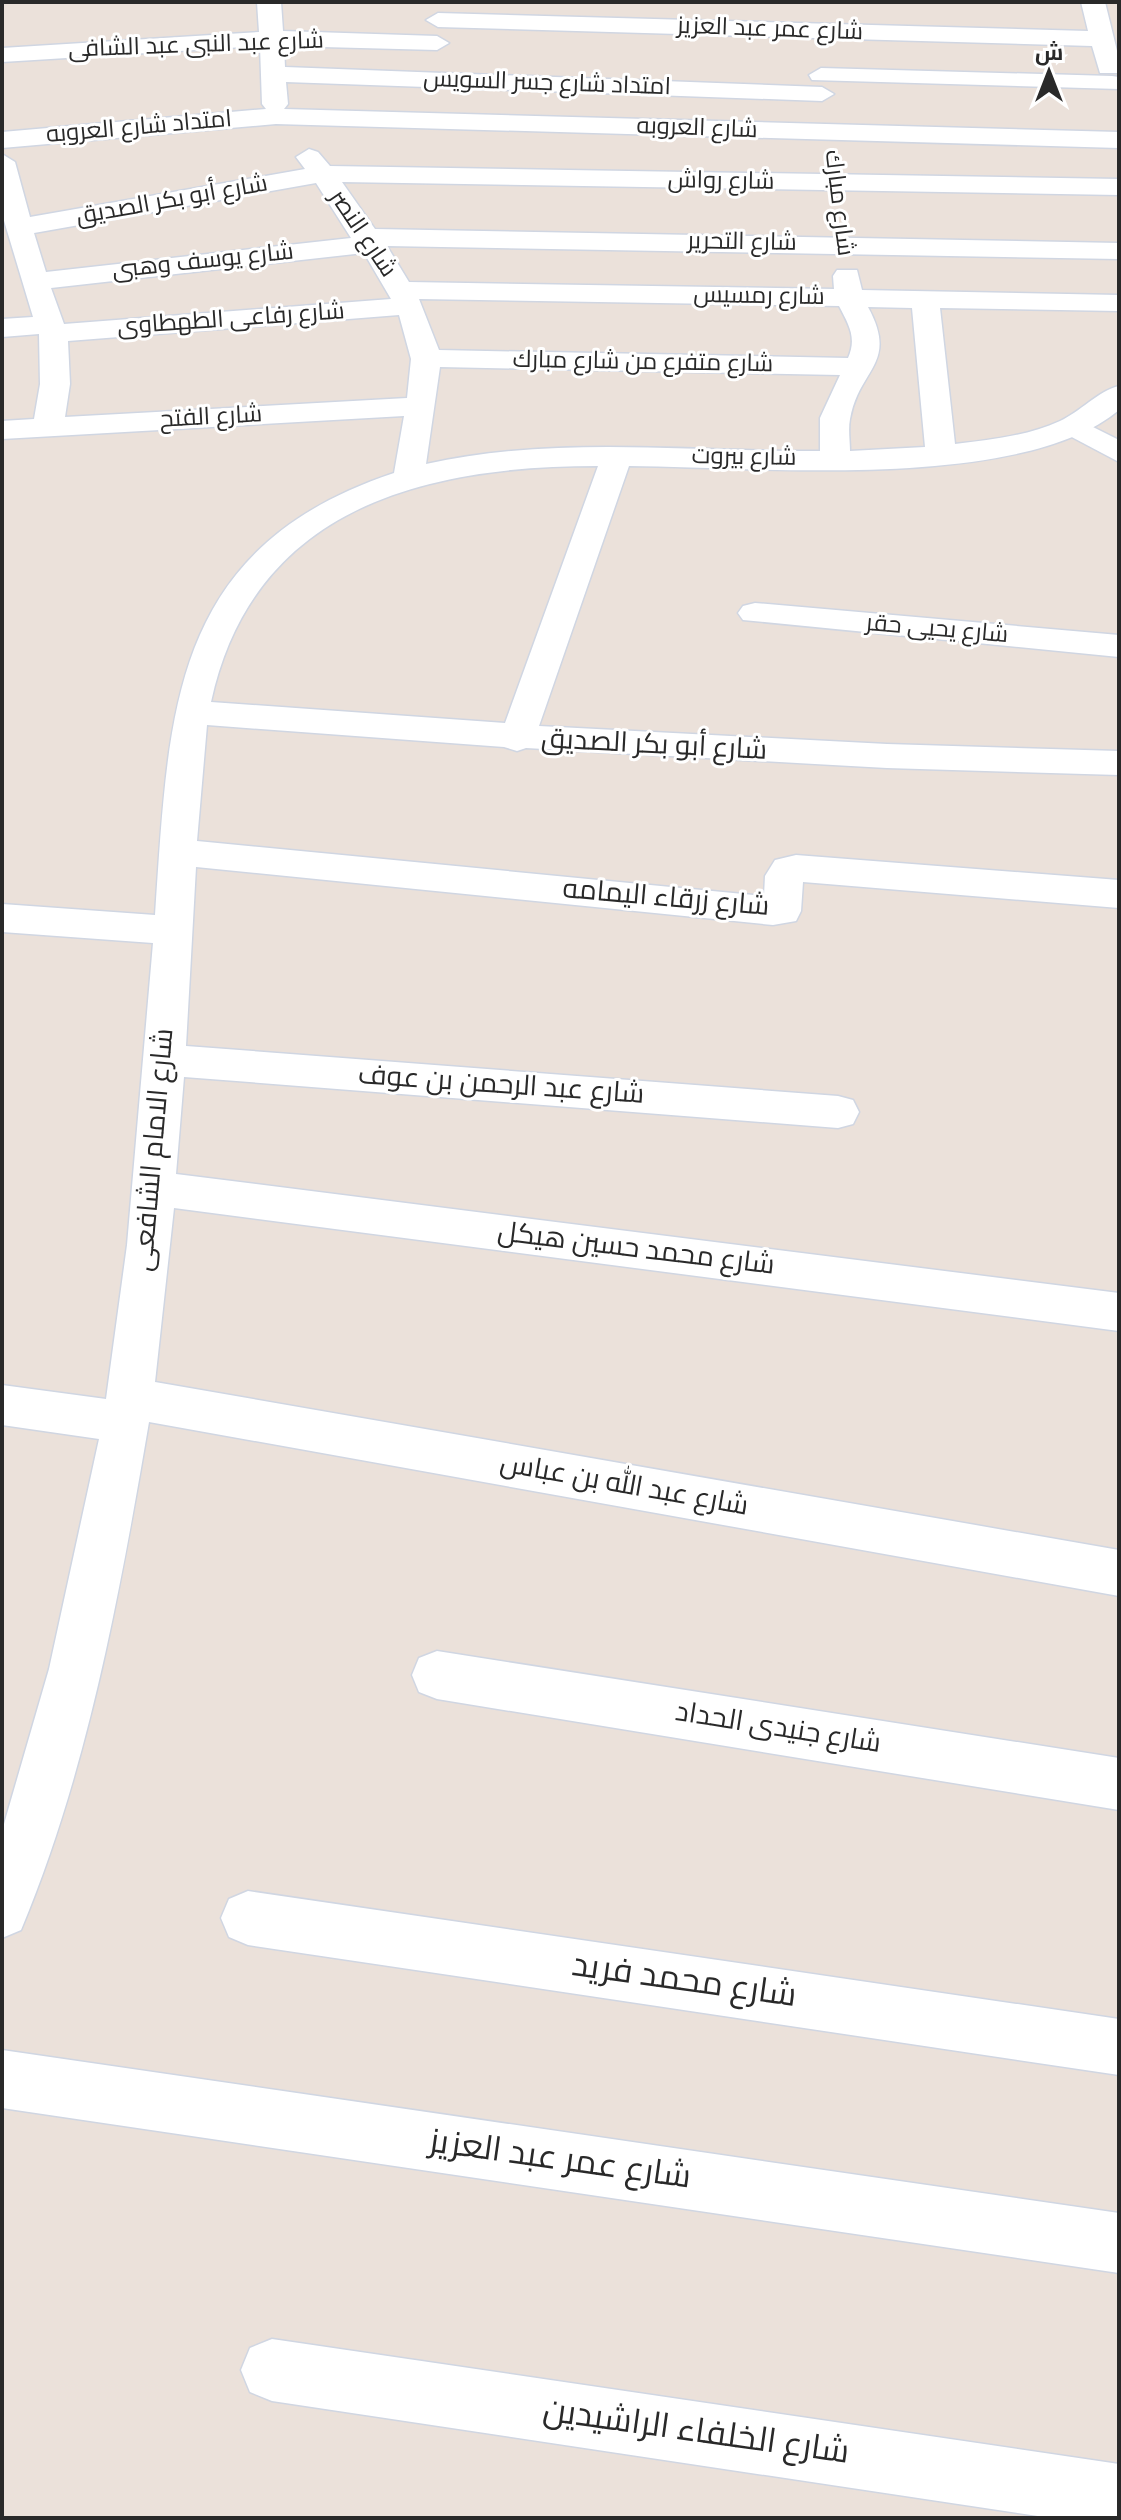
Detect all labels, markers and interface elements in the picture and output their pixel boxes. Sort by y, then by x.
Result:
street label: شارع عمر عبد العزيز [674,12,864,48]
street label: شارع عبد النبى عبد الشافى [68,27,324,65]
north arrow [1009,32,1089,112]
text: ش [1035,41,1063,68]
street label: امتداد شارع جسر السويس [423,65,671,103]
street label: امتداد شارع العروبه [45,105,233,151]
street label: شارع العروبه [636,112,758,146]
street label: شارع مبارك [817,148,859,258]
street label: شارع أبو بكر الصديق [73,166,270,233]
street label: شارع رواش [667,166,775,198]
street label: شارع النصر [321,183,402,283]
street label: شارع التحرير [685,227,797,259]
street label: شارع يوسف وهبى [111,238,295,286]
street label: شارع رمسيس [693,281,825,313]
street label: شارع رفاعى الطهطاوى [116,297,346,343]
street label: شارع متفرع من شارع مبارك [512,346,774,380]
street label: شارع الفتح [159,400,263,436]
street label: شارع بيروت [691,442,797,474]
street label: شارع يحيى حقر [863,609,1009,651]
street label: شارع أبو بكر الصديق [540,720,768,770]
street label: شارع زرقاء اليمامه [561,872,771,926]
street label: شارع الامام الشافعى [126,1027,184,1273]
street label: شارع عبد الرحمن بن عوف [357,1058,645,1114]
street label: شارع محمد حسين هيكل [496,1215,776,1285]
street label: شارع عبد الله بن عباس [497,1443,751,1526]
street label: شارع جنيدى الحداد [673,1695,883,1763]
street label: شارع محمد فريد [569,1945,799,2019]
street label: شارع عمر عبد العزيز [424,2121,694,2201]
street label: شارع الخلفاء الراشيدين [540,2390,852,2476]

